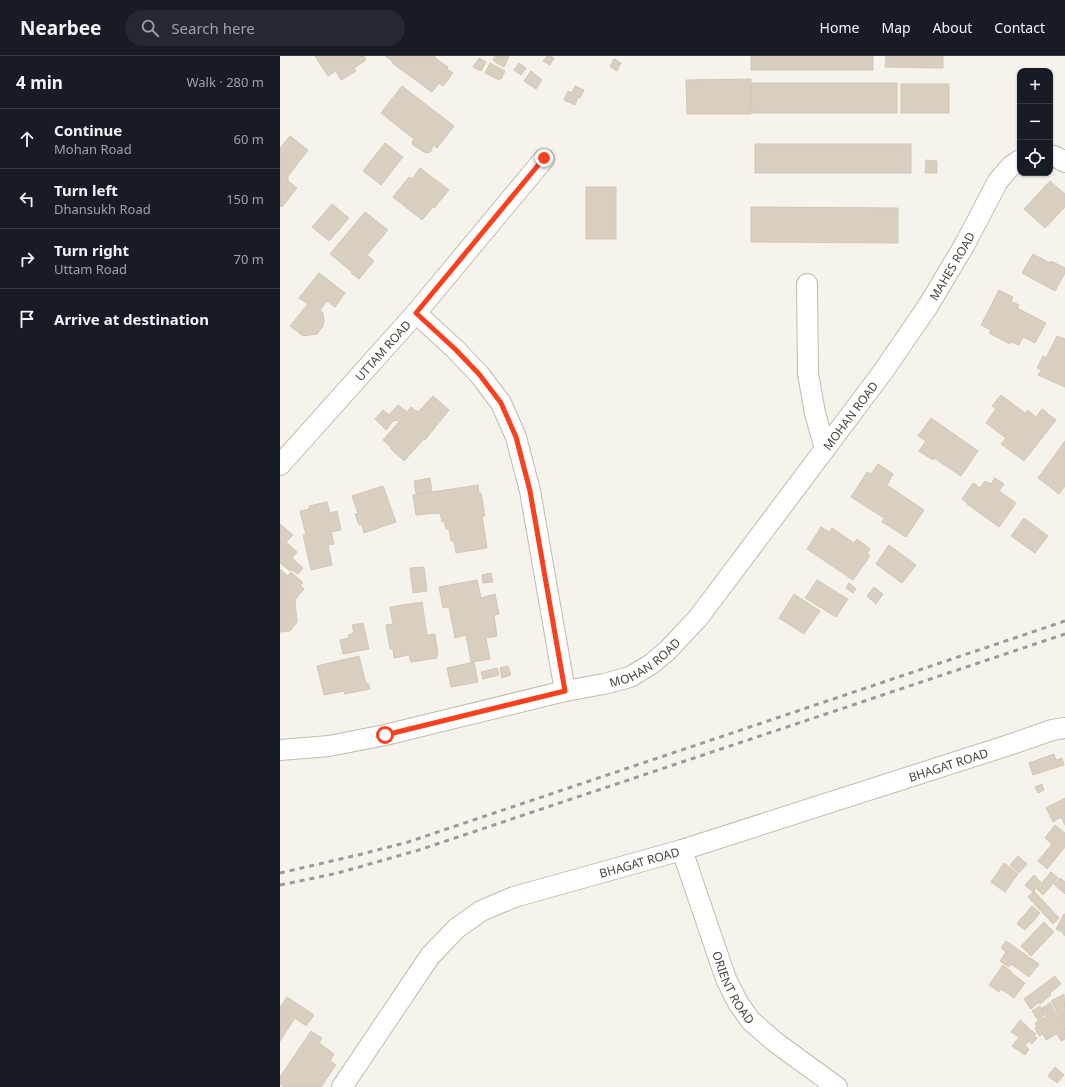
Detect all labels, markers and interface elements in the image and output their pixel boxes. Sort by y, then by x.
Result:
search box [125,10,405,46]
text: Nearbee [20,15,101,41]
icon: search [139,17,161,39]
text: Search here [171,18,255,38]
text: Home [820,18,859,37]
text: Map [881,18,911,37]
text: About [933,18,972,37]
text: Contact [994,18,1045,37]
map controls [1017,68,1053,176]
button: + [1017,68,1053,104]
text: 4 min [16,71,63,94]
text: Walk · 280 m [186,73,264,91]
button: − [1017,104,1053,140]
text: Continue [54,120,122,140]
icon: ahead [16,128,38,150]
text: 60 m [234,130,264,148]
text: Mohan Road [54,140,132,158]
button: locate [1017,140,1053,176]
route end [535,149,553,167]
text: Turn left [54,180,118,200]
icon: left [16,188,38,210]
text: 150 m [226,190,264,208]
text: Dhansukh Road [54,200,151,218]
street label: MAHES ROAD [925,228,979,303]
text: Turn right [54,240,129,260]
icon: right [16,248,38,270]
text: 70 m [234,250,264,268]
text: Uttam Road [54,260,127,278]
icon: arrive [16,308,38,330]
text: Arrive at destination [54,309,209,329]
street label: UTTAM ROAD [351,316,415,384]
street label: MOHAN ROAD [819,377,882,453]
street label: MOHAN ROAD [607,634,684,691]
route start [376,726,394,744]
street label: BHAGAT ROAD [906,744,990,785]
street label: BHAGAT ROAD [597,843,682,881]
street label: ORIENT ROAD [709,949,759,1027]

